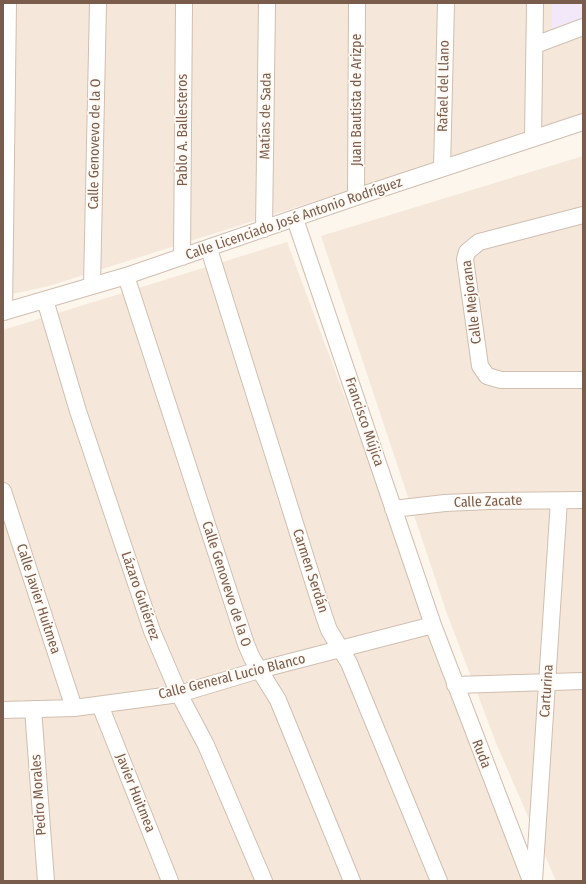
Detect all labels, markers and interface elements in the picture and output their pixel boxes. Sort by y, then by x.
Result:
street label: Juan Bautista de Arizpe [349,34,365,166]
street label: Rafael del Llano [435,40,453,132]
street label: Matías de Sada [257,72,275,160]
street label: Pablo A. Ballesteros [175,74,191,186]
street label: Calle Genovevo de la O [85,78,105,210]
street label: Calle Licenciado José Antonio Rodríguez [184,174,404,264]
street label: Calle Mejorana [459,259,485,345]
street label: Francisco Mújica [341,375,387,469]
street label: Calle Zacate [453,492,523,512]
street label: Calle Genovevo de la O [198,519,254,649]
street label: Carmen Serdán [289,527,331,615]
street label: Calle Javier Huitmea [12,542,64,656]
street label: Lázaro Gutiérrez [117,550,163,642]
street label: Calle General Lucio Blanco [157,651,307,703]
street label: Carturina [537,664,557,718]
street label: Ruda [468,737,494,771]
street label: Javier Huitmea [112,751,158,835]
street label: Pedro Morales [28,754,50,836]

